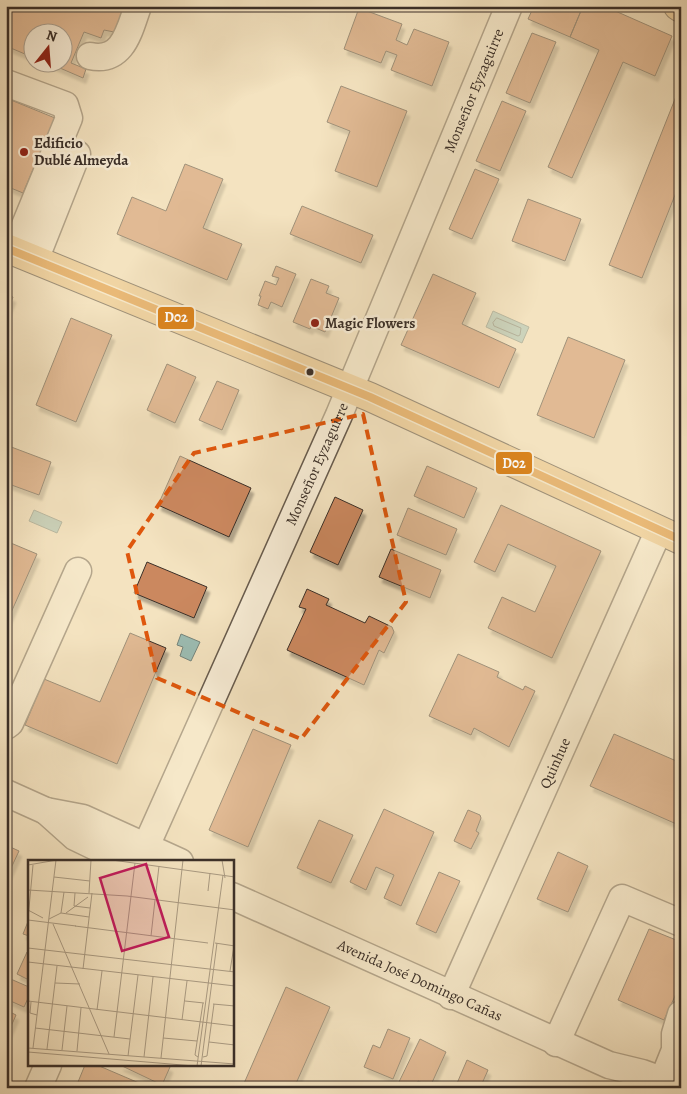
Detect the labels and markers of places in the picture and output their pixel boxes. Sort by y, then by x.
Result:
place label: Edificio Dublé Almeyda [34,133,129,170]
marker: Edificio Dublé Almeyda [18,146,30,158]
place label: Magic Flowers [325,313,415,333]
marker: Magic Flowers [309,317,321,329]
unlabelled marker [305,367,315,377]

